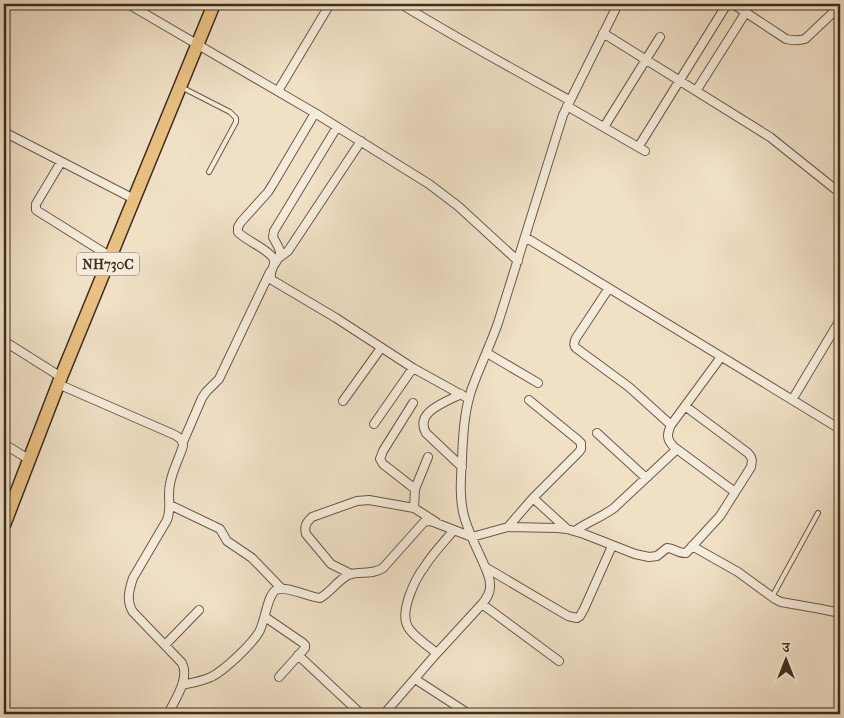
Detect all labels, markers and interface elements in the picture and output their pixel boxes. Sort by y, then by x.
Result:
road number: NH730C [77,252,139,276]
north arrow [762,636,812,686]
text: उ [781,639,790,656]

